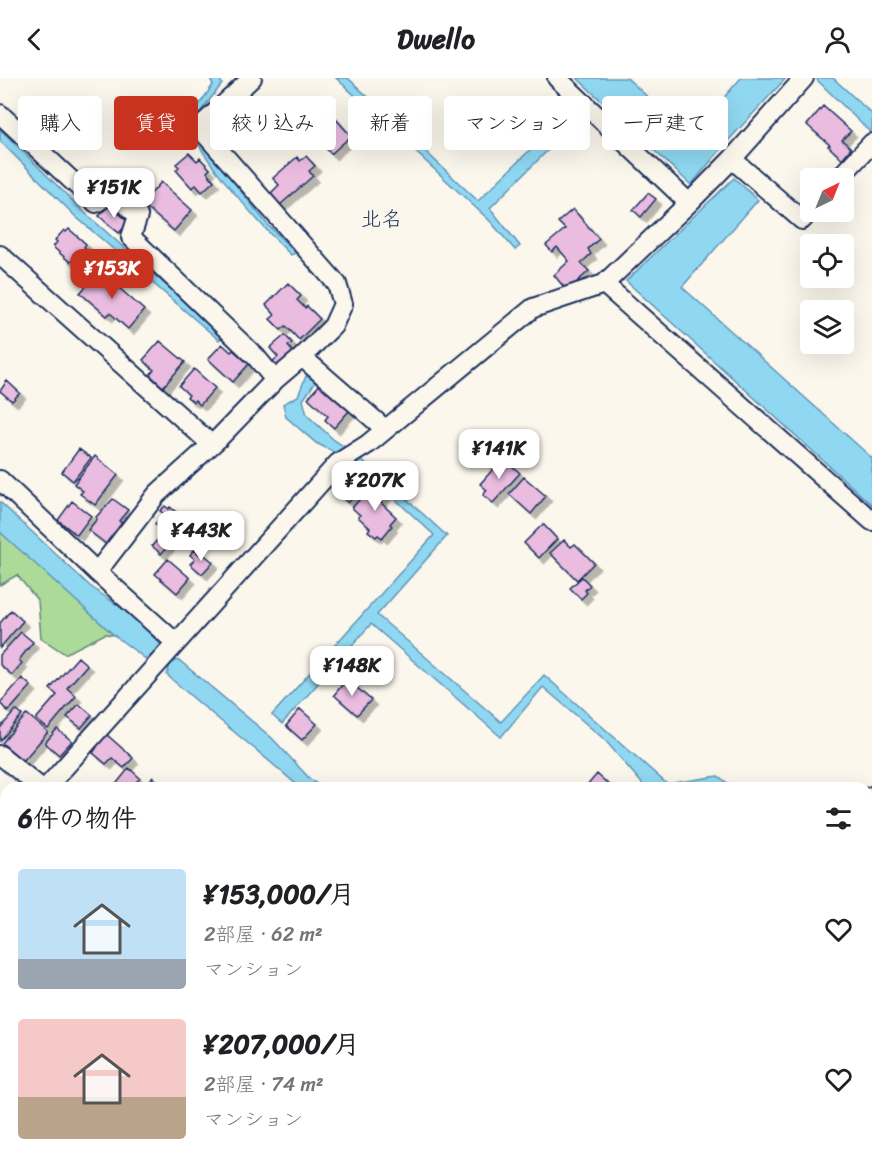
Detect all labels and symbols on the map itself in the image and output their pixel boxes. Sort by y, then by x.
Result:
pin: ¥151K [72,168,156,219]
north arrow [800,168,854,222]
district label: 北名 [361,200,403,238]
pin: ¥153K [70,249,154,300]
pin: ¥141K [457,429,541,480]
pin: ¥207K [333,461,417,512]
pin: ¥443K [159,511,243,562]
pin: ¥148K [310,646,394,697]

